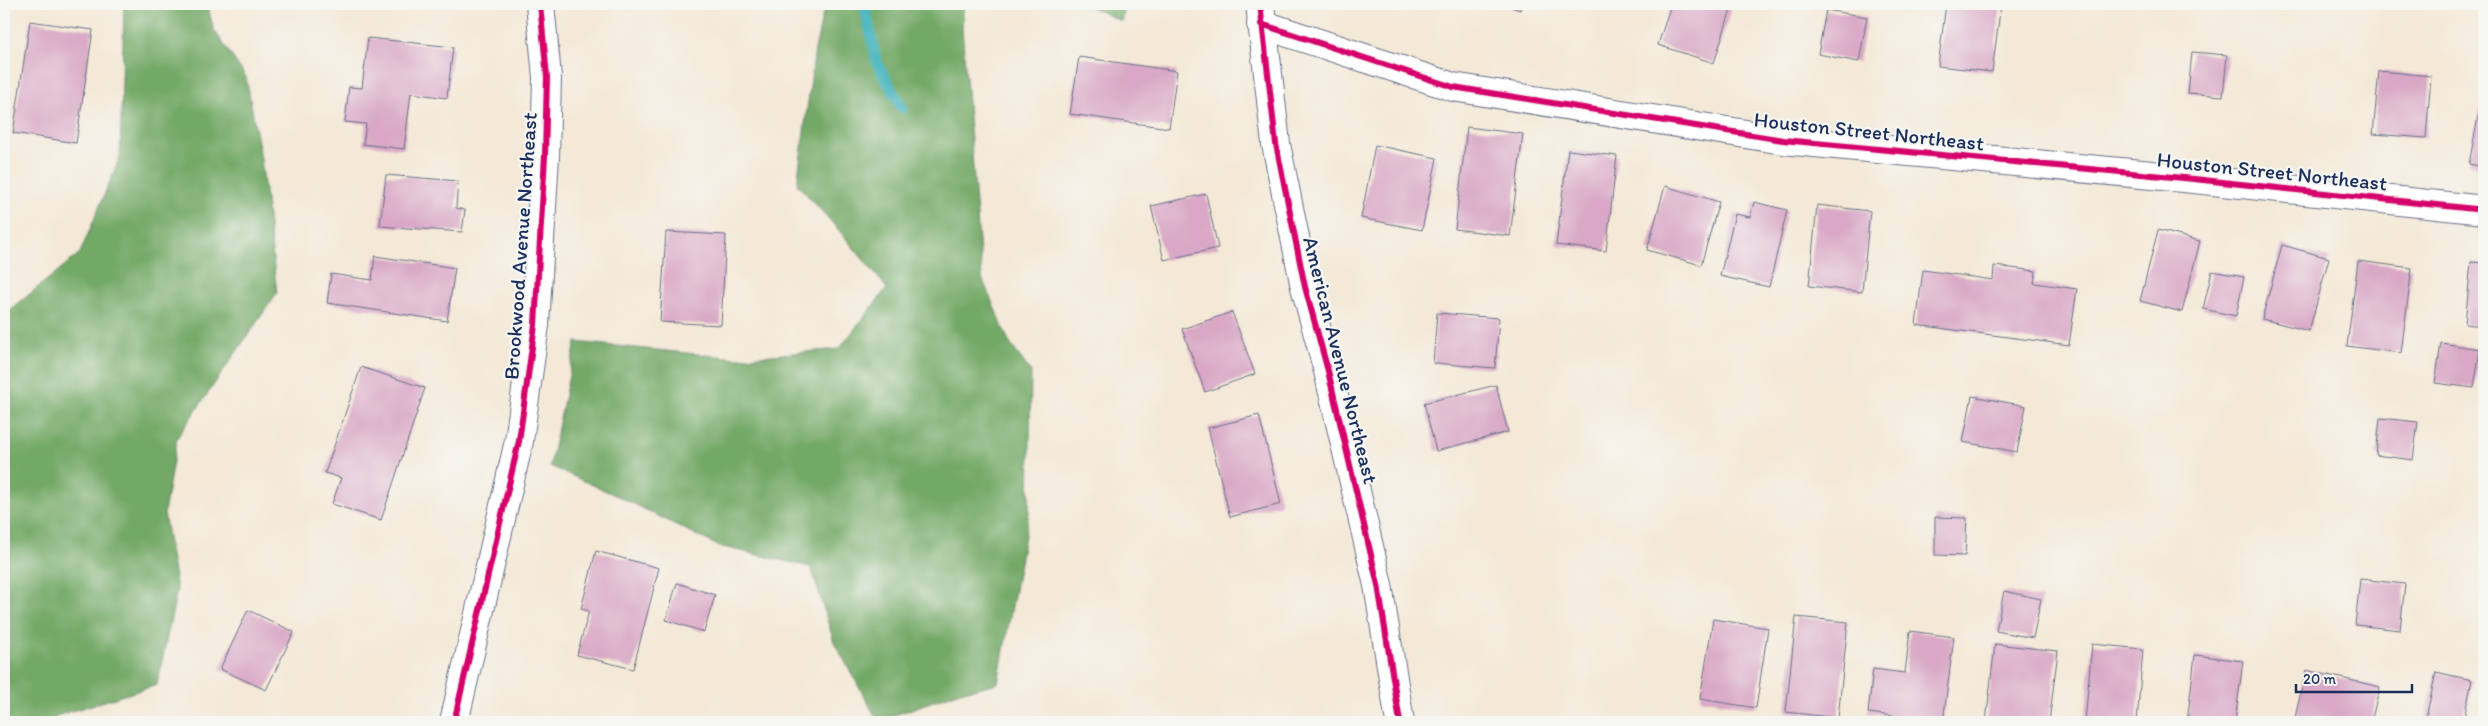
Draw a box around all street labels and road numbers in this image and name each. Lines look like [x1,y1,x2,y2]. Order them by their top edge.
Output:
street label: Houston Street Northeast [1753,106,1985,156]
street label: Brookwood Avenue Northeast [498,111,542,381]
street label: Houston Street Northeast [2156,146,2388,196]
street label: American Avenue Northeast [1298,234,1384,486]

